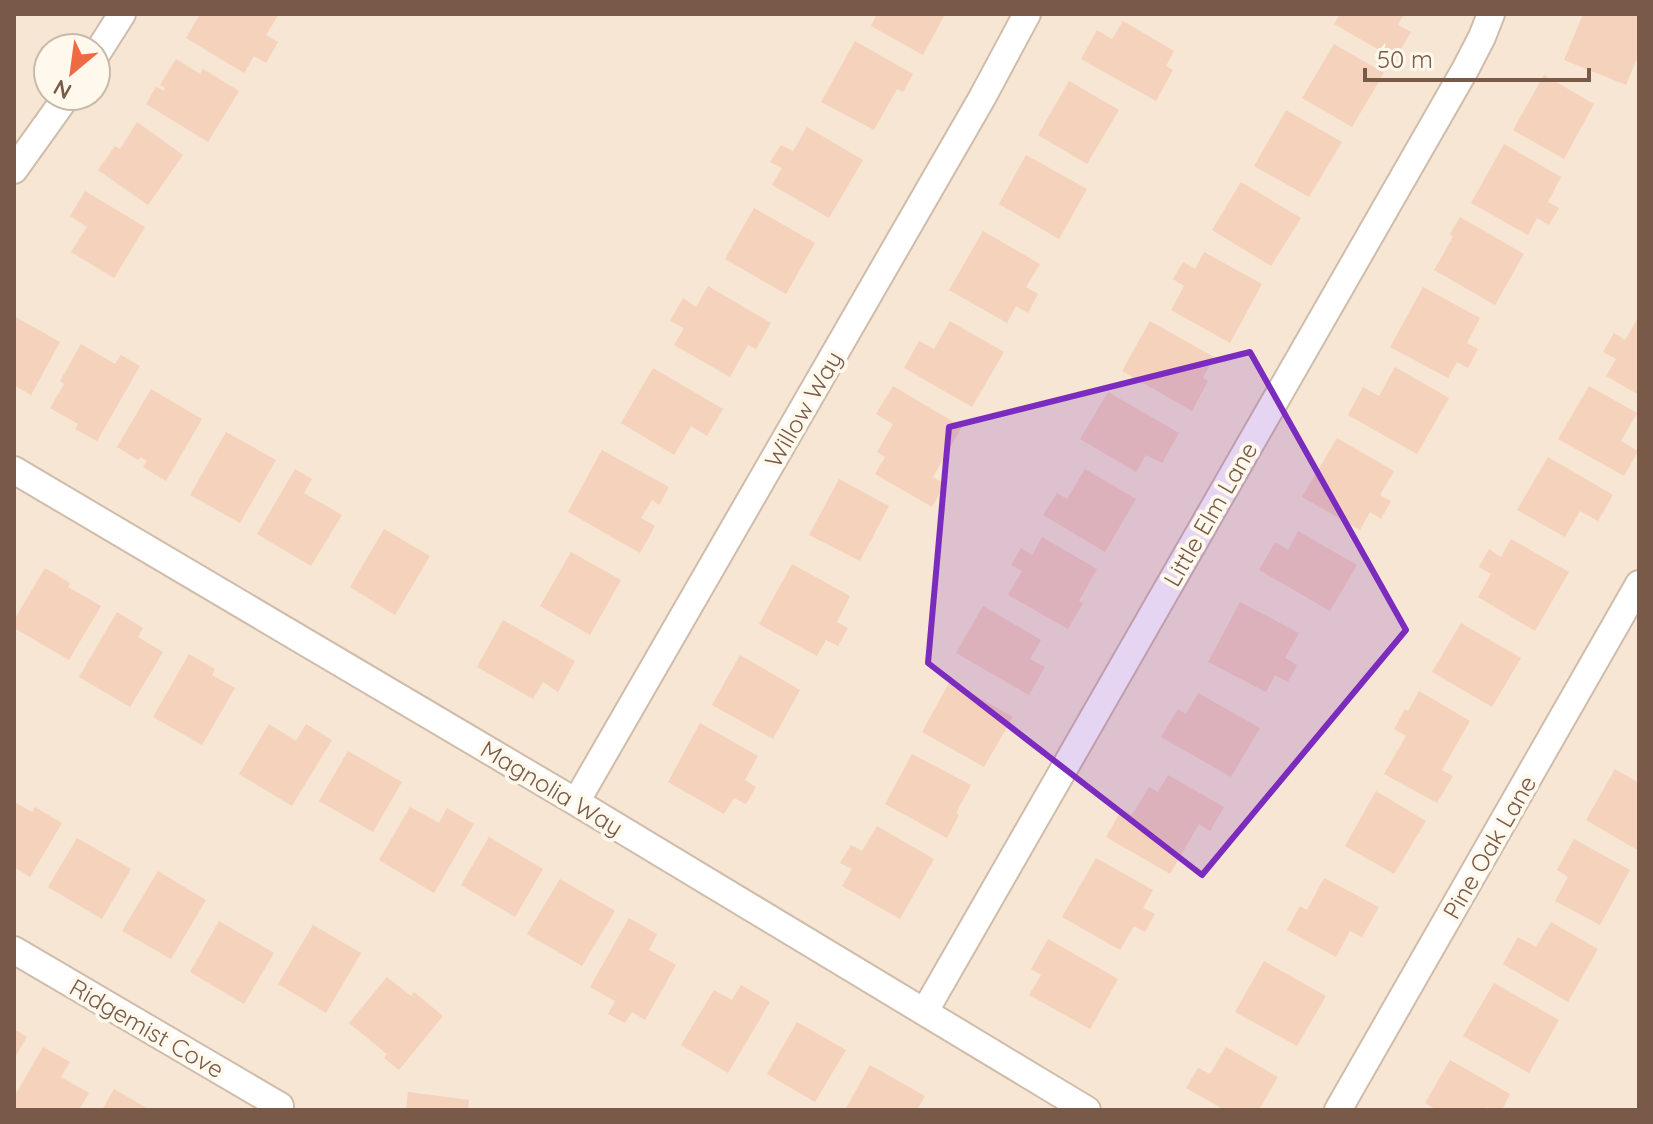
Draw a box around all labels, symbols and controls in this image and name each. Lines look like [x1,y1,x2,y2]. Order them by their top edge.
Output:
north arrow [32,32,112,112]
scale bar [1365,32,1589,82]
text: 50 m [1377,44,1433,74]
text: N [48,73,76,106]
street label: Willow Way [758,345,848,473]
street label: Little Elm Lane [1157,436,1263,592]
street label: Magnolia Way [475,734,629,842]
street label: Pine Oak Lane [1436,770,1542,924]
street label: Ridgemist Cove [65,972,229,1084]

